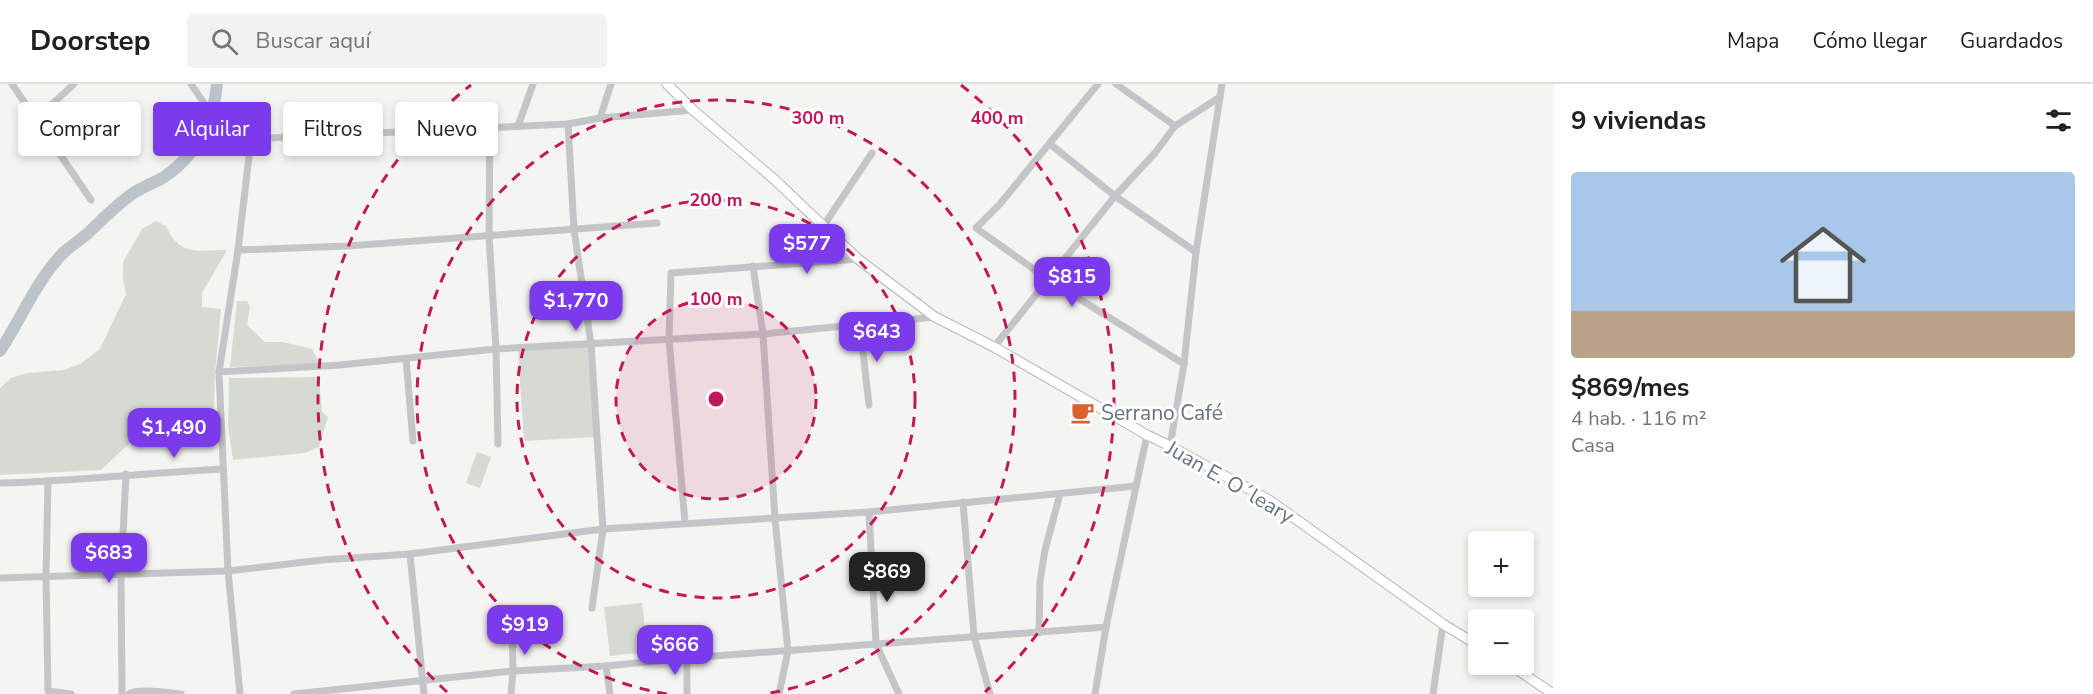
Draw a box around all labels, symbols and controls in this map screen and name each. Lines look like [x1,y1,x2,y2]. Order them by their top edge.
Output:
search box [187,14,607,68]
text: Doorstep [30,22,151,60]
icon: search [208,25,241,58]
text: Buscar aquí [256,26,371,56]
text: Mapa [1727,27,1779,55]
text: Cómo llegar [1812,27,1927,55]
text: Guardados [1960,27,2063,55]
chip: Comprar [18,102,141,156]
chip: Alquilar [153,102,271,156]
chip: Filtros [283,102,383,156]
chip: Nuevo [395,102,498,156]
text: 9 viviendas [1571,103,1706,138]
icon: filters [2042,104,2075,137]
text: 300 m [791,106,845,130]
text: 400 m [970,106,1024,130]
text: 200 m [689,188,743,212]
icon: home [1769,211,1877,319]
pin: $577 [771,224,843,275]
text: $577 [783,230,831,257]
pin: $815 [1036,257,1108,308]
text: $815 [1048,263,1096,290]
pin: $1,770 [527,281,625,332]
text: $1,770 [544,287,608,314]
text: 100 m [689,287,743,311]
pin: $643 [841,312,913,363]
text: $643 [853,318,901,345]
text: $869/mes [1571,370,1690,405]
centre of rings [706,389,726,409]
place label: Serrano Café [1101,399,1223,427]
cafe icon: Serrano Café [1070,400,1096,426]
text: 4 hab. · 116 m² [1571,405,1707,432]
pin: $1,490 [125,408,223,459]
text: $1,490 [142,414,206,441]
text: Casa [1571,432,1615,459]
street label: Juan E. O´leary [1160,433,1299,530]
map controls [1468,531,1534,675]
button: + [1468,531,1534,597]
pin: $683 [73,533,145,584]
text: $683 [85,539,133,566]
pin: $869 [851,552,923,603]
text: $869 [863,558,911,585]
pin: $919 [489,605,561,656]
button: − [1468,609,1534,675]
text: $919 [501,611,549,638]
pin: $666 [639,625,711,676]
text: $666 [651,631,699,658]

